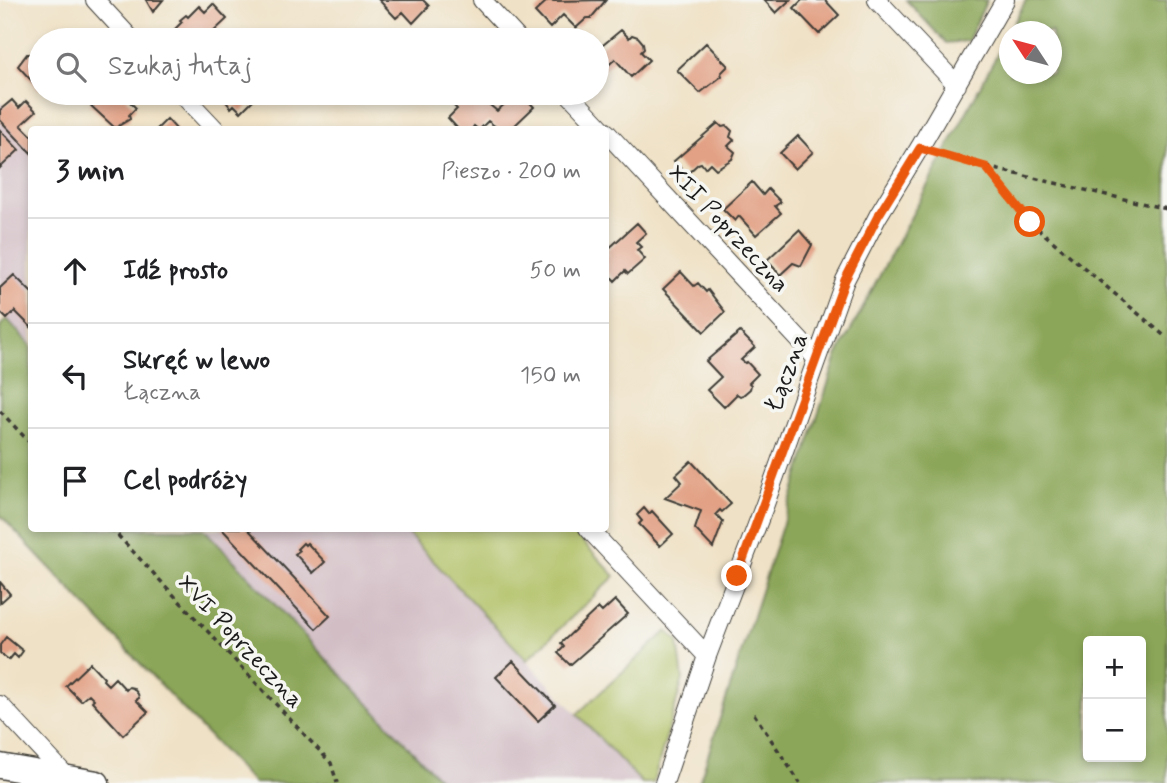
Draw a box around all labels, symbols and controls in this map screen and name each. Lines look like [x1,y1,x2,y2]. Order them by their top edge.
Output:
north arrow [999,21,1062,84]
search box [28,28,609,105]
icon: search [52,48,90,86]
text: Szukaj tutaj [108,50,252,84]
text: 3 min [56,152,125,191]
text: Pieszo · 200 m [441,157,581,187]
street label: XII Poprzeczna [661,158,795,300]
route start [1014,206,1045,237]
icon: ahead [56,252,94,290]
text: Idź prosto [123,254,228,288]
text: 50 m [530,256,581,286]
street label: Łączna [759,329,816,416]
text: Skręć w lewo [123,344,270,378]
icon: left [56,357,94,395]
text: 150 m [520,361,581,391]
text: Łączna [123,378,201,408]
icon: arrive [56,462,94,500]
text: Cel podróży [123,464,247,498]
route end [721,560,752,591]
street label: XVI Poprzeczna [170,569,310,715]
map controls [1083,636,1146,762]
button: + [1083,636,1146,699]
button: − [1083,699,1146,762]

